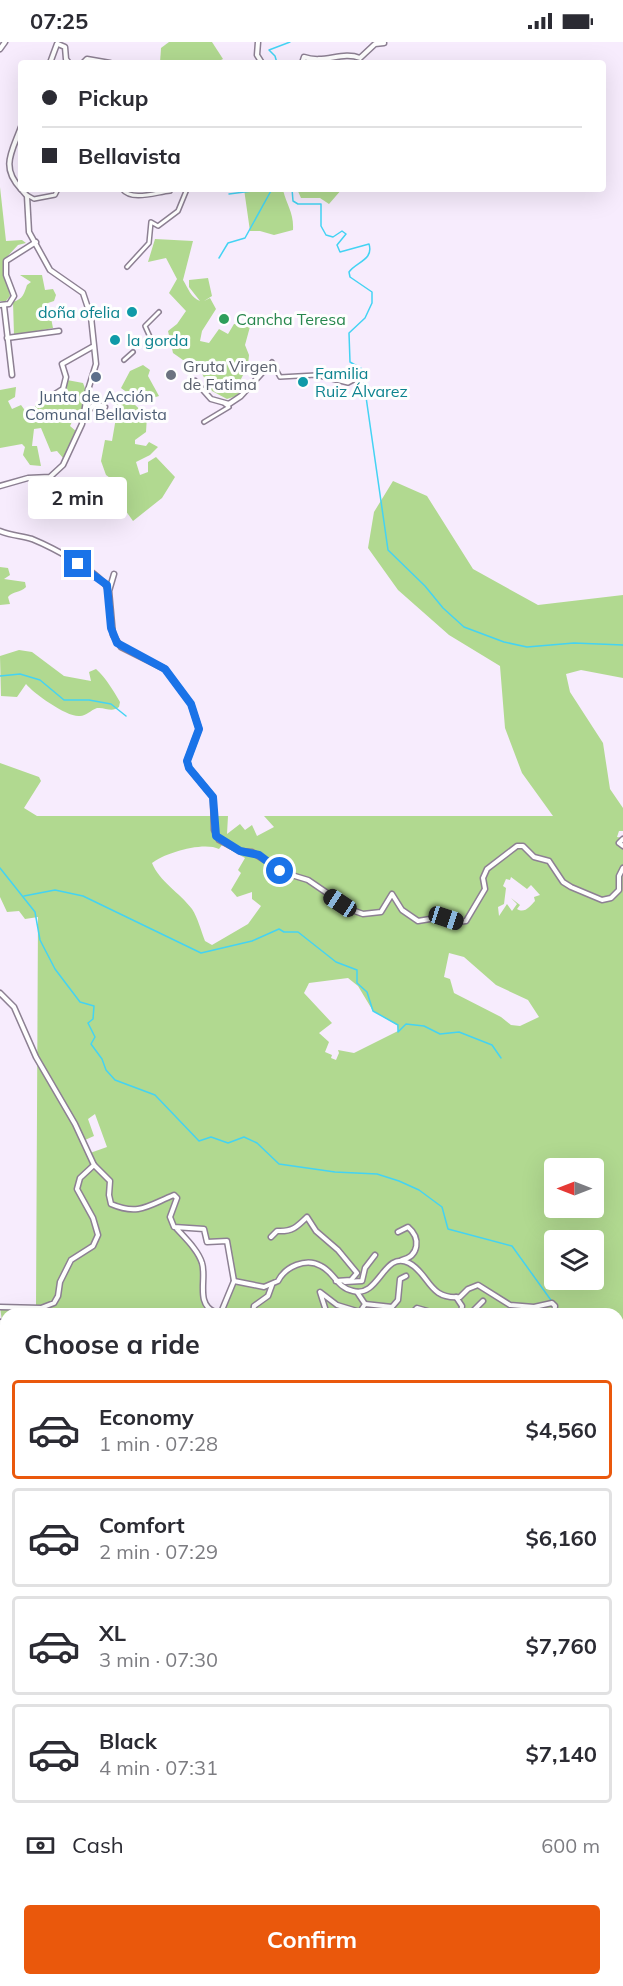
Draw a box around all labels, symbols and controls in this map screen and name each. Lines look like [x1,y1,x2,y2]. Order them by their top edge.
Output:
text: 07:25 [30,7,88,35]
text: Pickup [78,84,148,112]
text: Bellavista [78,142,181,170]
place label: doña ofelia [38,302,120,322]
marker: doña ofelia [125,305,139,319]
place label: Cancha Teresa [236,309,346,329]
marker: Cancha Teresa [217,312,231,326]
place label: la gorda [127,330,188,350]
marker: la gorda [108,333,122,347]
place label: Gruta Virgen de Fatima [183,356,278,394]
place label: Familia Ruiz Álvarez [315,363,408,401]
marker: Gruta Virgen de Fatima [164,368,178,382]
marker: Junta de Acción Comunal Bellavista [89,370,103,384]
marker: Familia Ruiz Álvarez [296,375,310,389]
place label: Junta de Acción Comunal Bellavista [25,386,167,424]
callout: 2 min [28,477,128,519]
text: 2 min [51,485,104,510]
route end [64,550,91,577]
route start [266,857,293,884]
car [320,886,360,920]
car [426,904,466,932]
north arrow [544,1158,604,1218]
map controls [544,1158,604,1290]
button: layers [544,1230,604,1290]
text: Choose a ride [24,1327,200,1361]
icon: car [27,1403,81,1457]
text: Economy [99,1403,194,1431]
text: $4,560 [526,1416,597,1444]
text: 1 min · 07:28 [99,1431,218,1456]
icon: car [27,1511,81,1565]
text: Comfort [99,1511,185,1539]
text: $6,160 [526,1524,597,1552]
text: 2 min · 07:29 [99,1539,218,1564]
icon: car [27,1619,81,1673]
text: XL [99,1619,126,1647]
text: $7,760 [526,1632,597,1660]
text: 3 min · 07:30 [99,1647,218,1672]
icon: car [27,1727,81,1781]
text: Black [99,1727,157,1755]
text: $7,140 [526,1740,597,1768]
text: 4 min · 07:31 [99,1755,218,1780]
icon: cash [24,1829,57,1862]
text: Cash [72,1831,124,1859]
text: 600 m [541,1833,600,1858]
button: Confirm [24,1905,600,1974]

